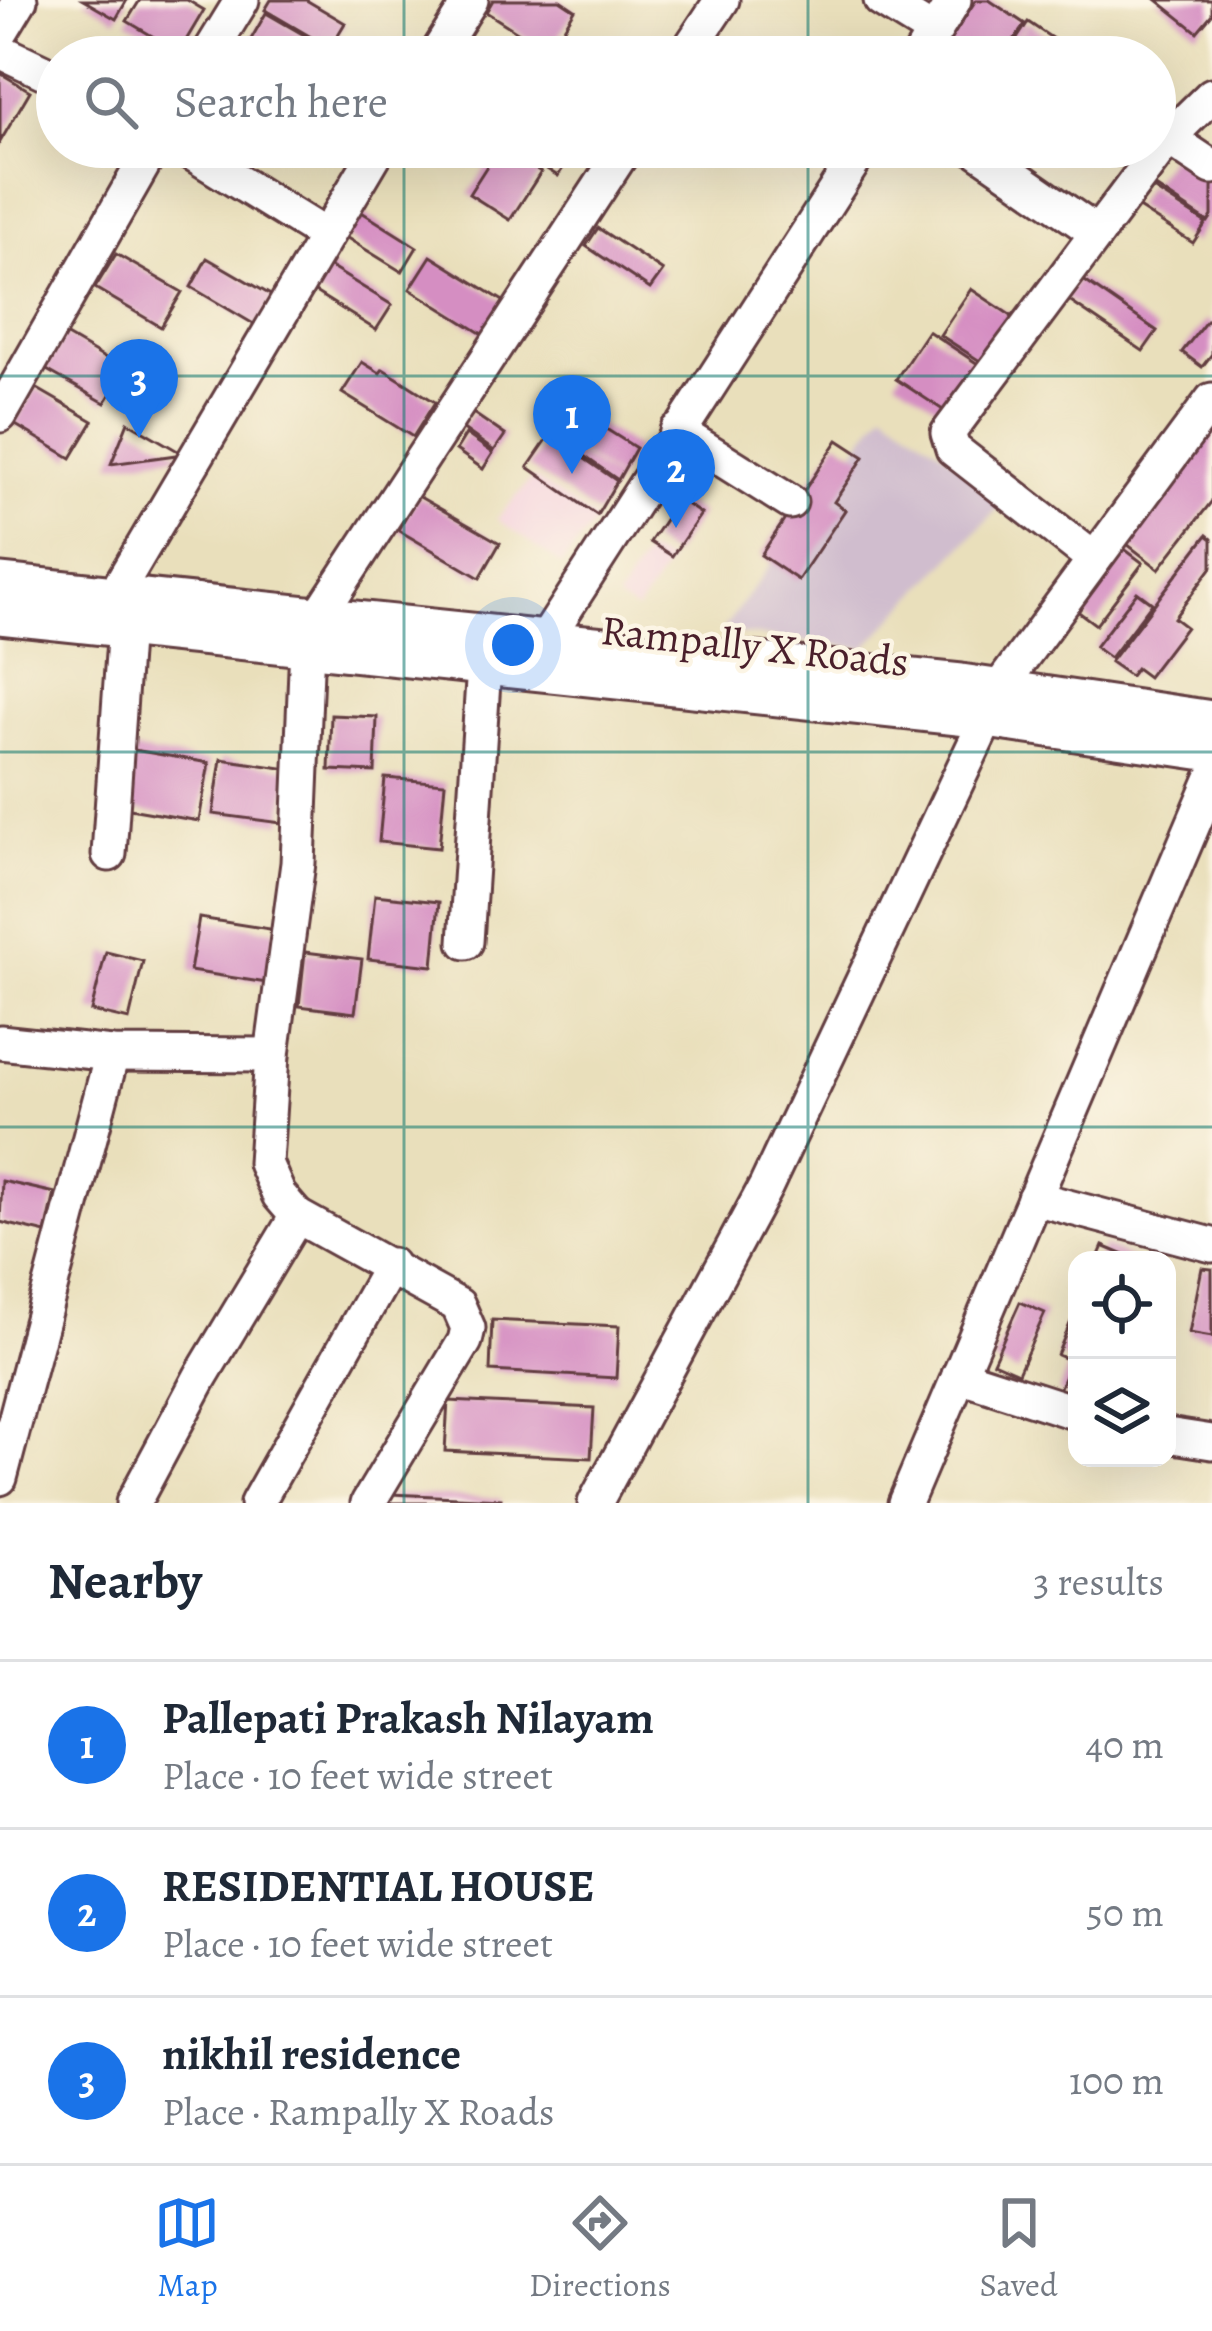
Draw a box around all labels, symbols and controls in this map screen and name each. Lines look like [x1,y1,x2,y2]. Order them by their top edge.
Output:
search box [36,36,1176,168]
icon: search [78,69,144,135]
text: Search here [174,71,388,133]
pin: 3 [100,339,178,438]
pin: 1 [533,375,611,474]
pin: 2 [637,429,715,528]
street label: Rampally X Roads [598,601,911,690]
your location [483,615,543,675]
map controls [1068,1251,1176,1467]
button: locate [1068,1251,1176,1359]
button: layers [1068,1359,1176,1467]
text: Nearby [48,1546,202,1616]
text: 3 results [1033,1555,1164,1608]
text: Pallepati Prakash Nilayam [162,1687,654,1749]
text: 1 [80,1718,94,1771]
text: 40 m [1085,1718,1164,1771]
text: Place · 10 feet wide street [162,1749,553,1802]
text: RESIDENTIAL HOUSE [162,1855,594,1917]
text: 2 [78,1886,96,1939]
text: 50 m [1086,1886,1164,1939]
text: Place · 10 feet wide street [162,1917,553,1970]
text: nikhil residence [162,2023,461,2085]
text: 3 [79,2054,95,2107]
text: 100 m [1069,2054,1164,2107]
text: Place · Rampally X Roads [162,2085,555,2138]
tab: Map [154,2190,220,2307]
tab: Directions [529,2190,671,2307]
tab: Saved [979,2190,1058,2307]

